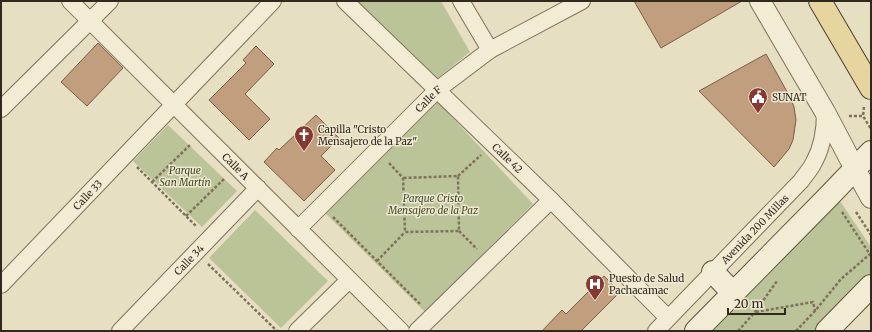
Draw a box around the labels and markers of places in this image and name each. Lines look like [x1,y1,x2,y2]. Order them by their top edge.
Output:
public building icon: SUNAT [747,86,769,114]
place label: SUNAT [772,91,806,104]
place label: Capilla "Cristo Mensajero de la Paz" [318,123,417,148]
church icon: Capilla "Cristo Mensajero de la Paz" [293,124,315,152]
place label: Puesto de Salud Pachacamac [609,272,684,297]
hospital icon: Puesto de Salud Pachacamac [584,273,606,301]

